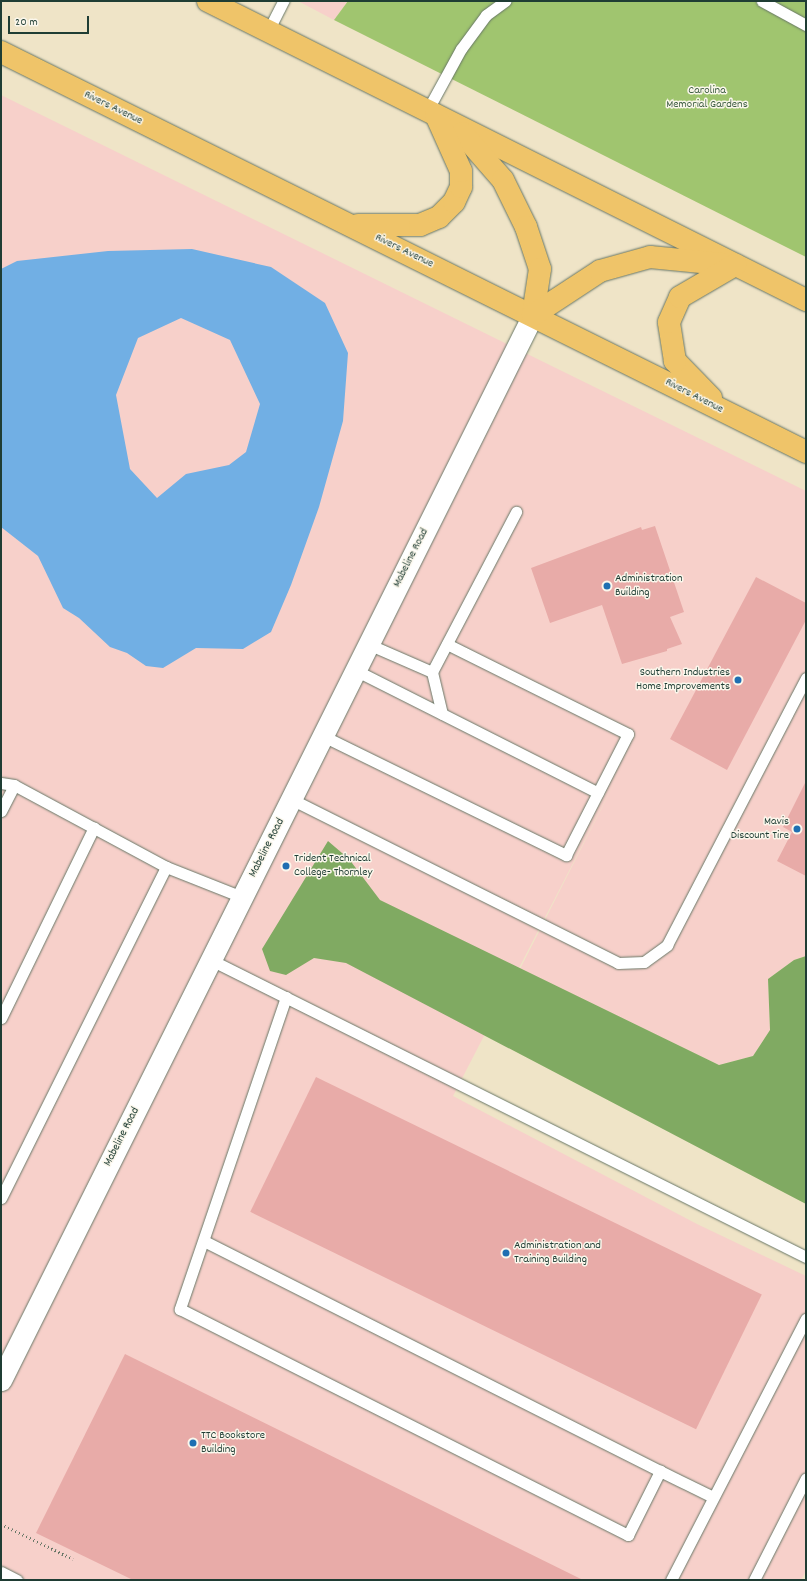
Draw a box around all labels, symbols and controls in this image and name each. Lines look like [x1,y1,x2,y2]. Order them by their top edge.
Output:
scale bar [10,8,91,34]
text: 20 m [15,14,38,31]
park label: Carolina Memorial Gardens [666,84,748,112]
street label: Rivers Avenue [81,88,145,128]
street label: Rivers Avenue [372,231,436,271]
street label: Rivers Avenue [662,375,726,417]
street label: Mabeline Road [390,526,432,590]
place label: Administration Building [615,572,682,600]
marker: Administration Building [602,581,612,591]
place label: Southern Industries Home Improvements [636,666,730,694]
marker: Southern Industries Home Improvements [733,675,743,685]
place label: Mavis Discount Tire [731,815,789,843]
street label: Mabeline Road [246,816,288,880]
marker: Mavis Discount Tire [792,824,802,834]
place label: Trident Technical College- Thornley [294,852,372,880]
marker: Trident Technical College- Thornley [281,861,291,871]
street label: Mabeline Road [101,1105,143,1169]
place label: Administration and Training Building [514,1239,601,1267]
marker: Administration and Training Building [501,1248,511,1258]
place label: TTC Bookstore Building [201,1429,265,1457]
marker: TTC Bookstore Building [188,1438,198,1448]

